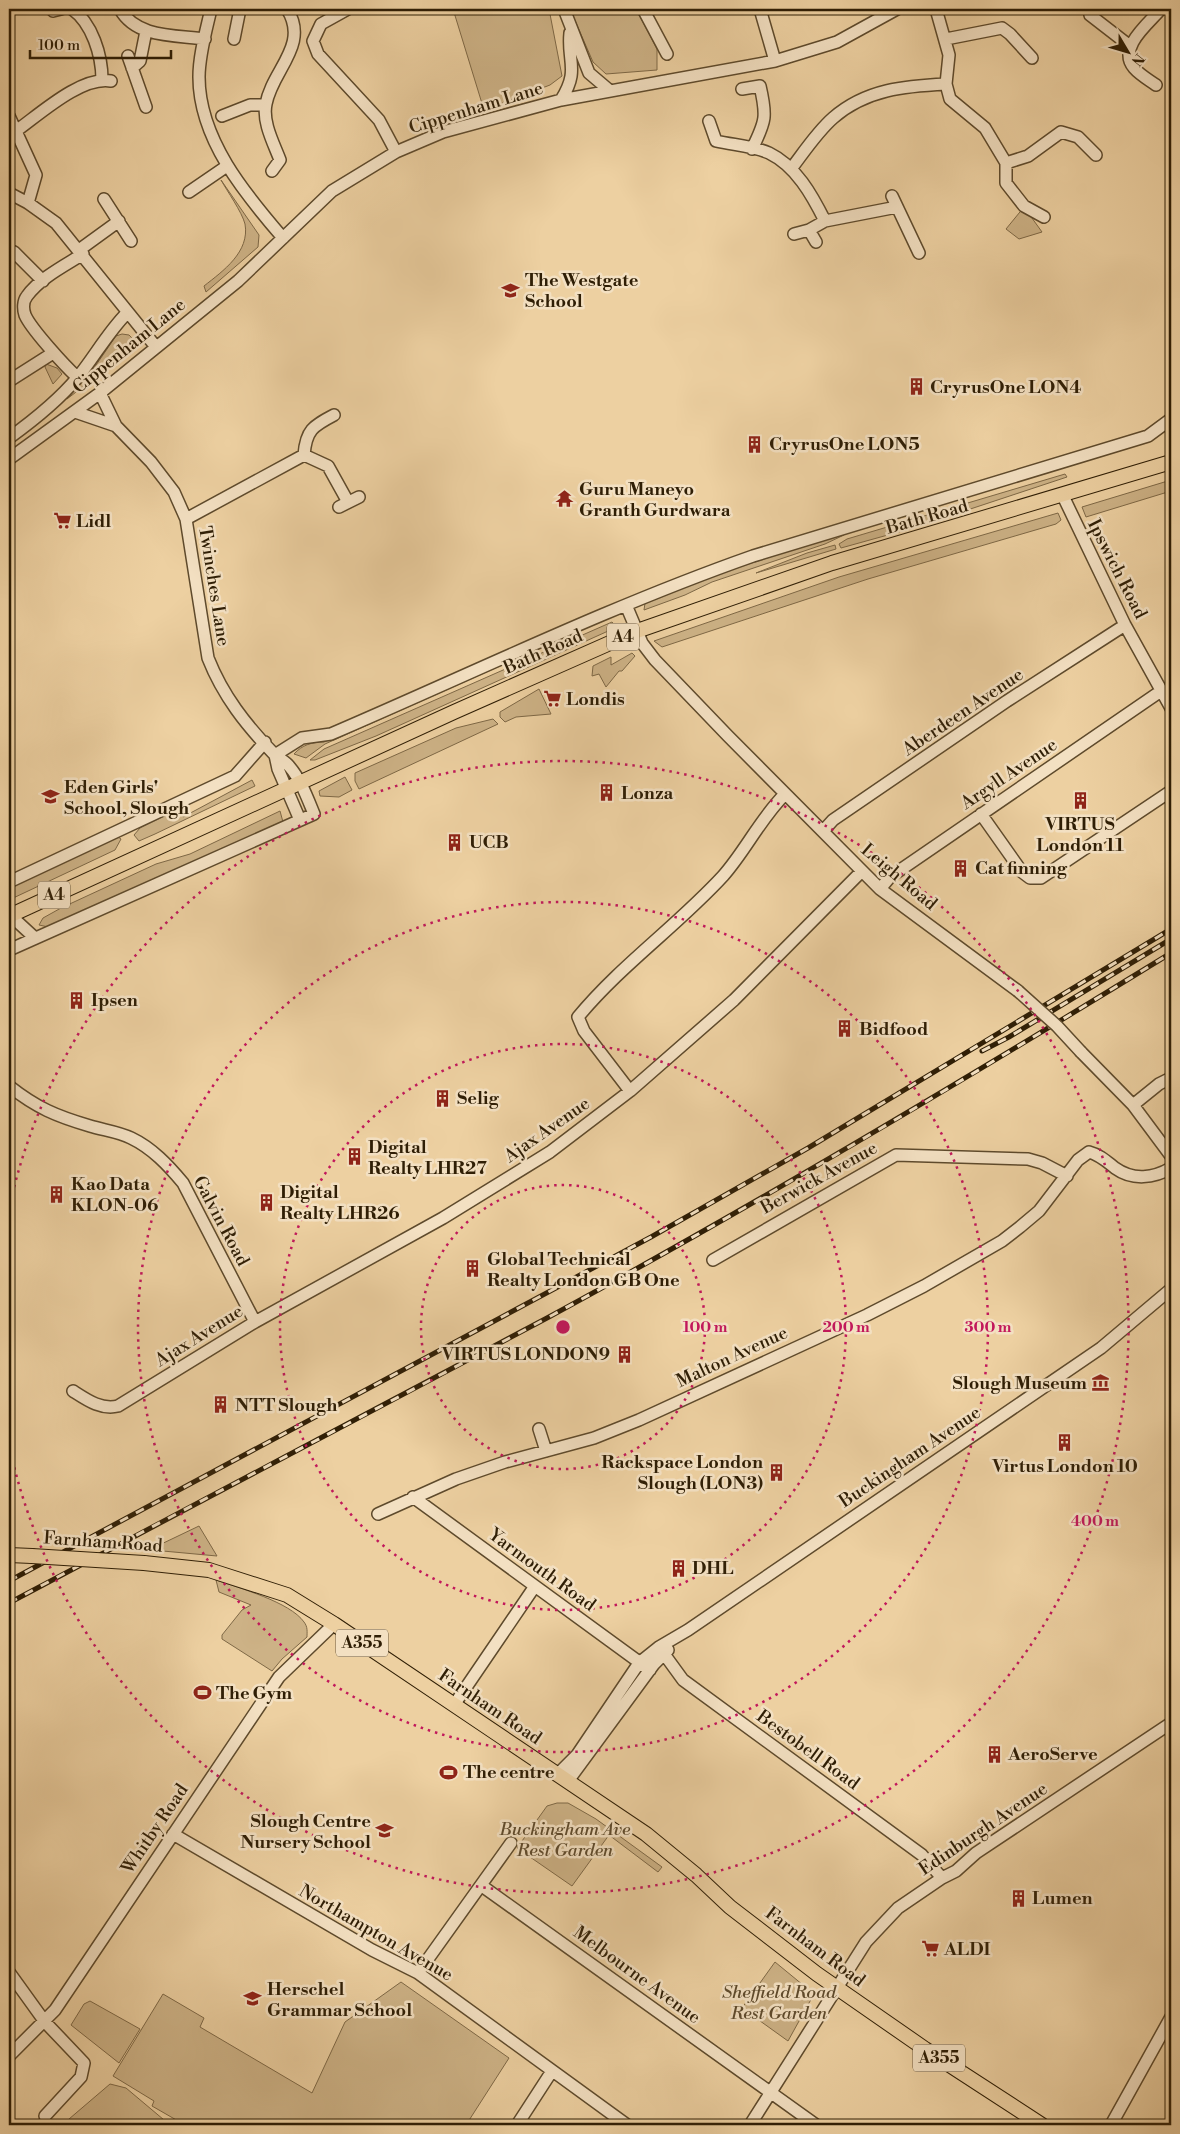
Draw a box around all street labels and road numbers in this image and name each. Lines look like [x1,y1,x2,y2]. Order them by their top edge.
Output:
street label: Cippenham Lane [406,77,546,139]
street label: Cippenham Lane [68,293,190,399]
street label: Bath Road [882,494,972,540]
street label: Ipswich Road [1082,515,1152,623]
street label: Twinches Lane [193,524,235,648]
street label: Bath Road [499,624,587,680]
road number: A4 [607,624,639,650]
street label: Aberdeen Avenue [897,663,1028,762]
street label: Argyll Avenue [955,733,1062,815]
street label: Leigh Road [856,838,942,916]
road number: A4 [38,882,70,908]
street label: Ajax Avenue [499,1092,594,1169]
street label: Berwick Avenue [756,1136,881,1220]
street label: Galvin Road [188,1172,255,1271]
street label: Ajax Avenue [150,1300,247,1373]
street label: Malton Avenue [673,1321,791,1393]
street label: Buckingham Avenue [834,1401,985,1514]
street label: Yarmouth Road [483,1523,601,1617]
street label: Farnham Road [43,1526,164,1558]
road number: A355 [336,1630,388,1656]
street label: Farnham Road [434,1664,547,1750]
street label: Bestobell Road [751,1704,865,1795]
street label: Edinburgh Avenue [914,1777,1052,1881]
street label: Whitby Road [116,1779,194,1879]
street label: Northampton Avenue [295,1880,457,1986]
street label: Farnham Road [760,1902,870,1993]
street label: Melbourne Avenue [569,1921,705,2029]
road number: A355 [913,2045,965,2072]

